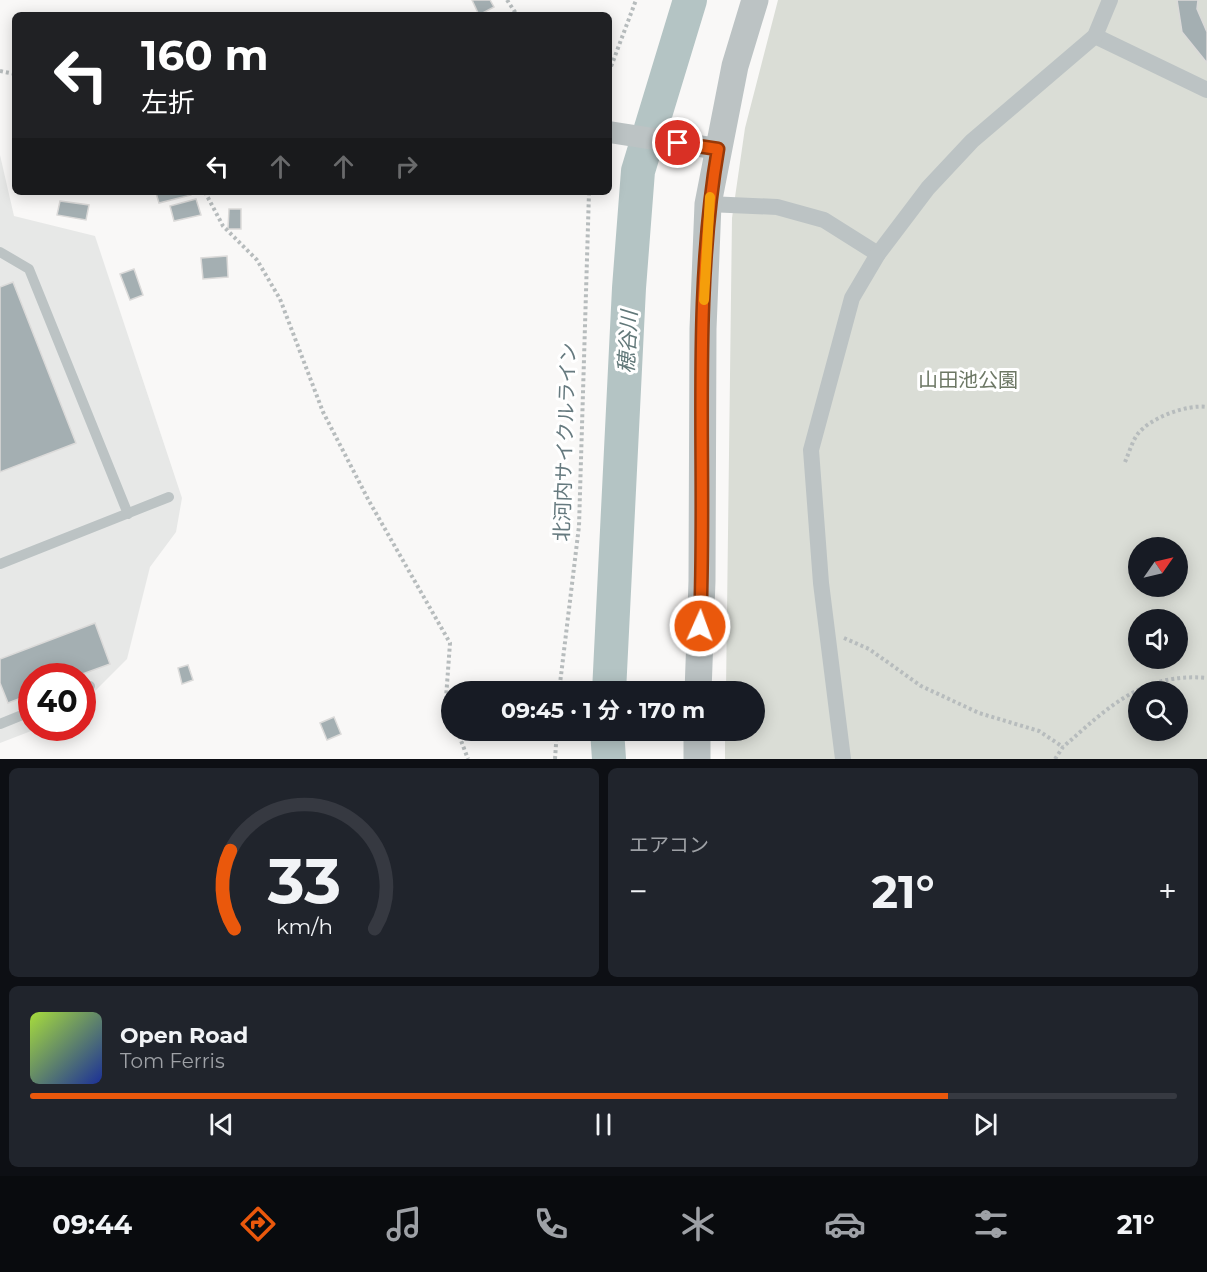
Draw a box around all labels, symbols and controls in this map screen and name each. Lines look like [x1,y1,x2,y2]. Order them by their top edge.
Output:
text: 160 m [141,29,269,81]
icon: left [42,36,120,114]
text: 左折 [141,86,195,119]
pin [652,117,703,168]
icon: arrive [661,126,694,159]
icon: left [201,150,234,183]
icon: ahead [264,150,297,183]
icon: ahead [327,150,360,183]
icon: right [390,150,423,183]
water label: 穂谷川 [613,308,642,374]
street label: 北河内サイクルライン [550,342,580,542]
park label: 山田池公園 [918,368,1018,392]
north arrow [1128,537,1188,597]
map controls [1128,537,1188,741]
position arrow [668,594,732,658]
button: sound [1128,609,1188,669]
speed limit sign: 40 [18,663,96,741]
button: search [1128,681,1188,741]
text: 09:45 · 1 分 · 170 m [501,697,705,724]
text: エアコン [629,833,709,857]
text: 33 [266,843,341,919]
text: 21° [871,864,935,919]
text: − [629,871,648,911]
text: + [1158,871,1177,911]
text: km/h [275,914,333,940]
text: Open Road [120,1022,248,1049]
text: Tom Ferris [120,1049,225,1073]
icon: previous [205,1108,238,1141]
icon: pause [587,1108,620,1141]
icon: next [969,1108,1002,1141]
icon: directions [237,1203,279,1245]
icon: music [383,1203,425,1245]
icon: phone [530,1203,572,1245]
icon: climate [677,1203,719,1245]
icon: car [824,1203,866,1245]
icon: filters [970,1203,1012,1245]
text: 09:44 [52,1208,132,1241]
text: 21° [1117,1208,1155,1241]

